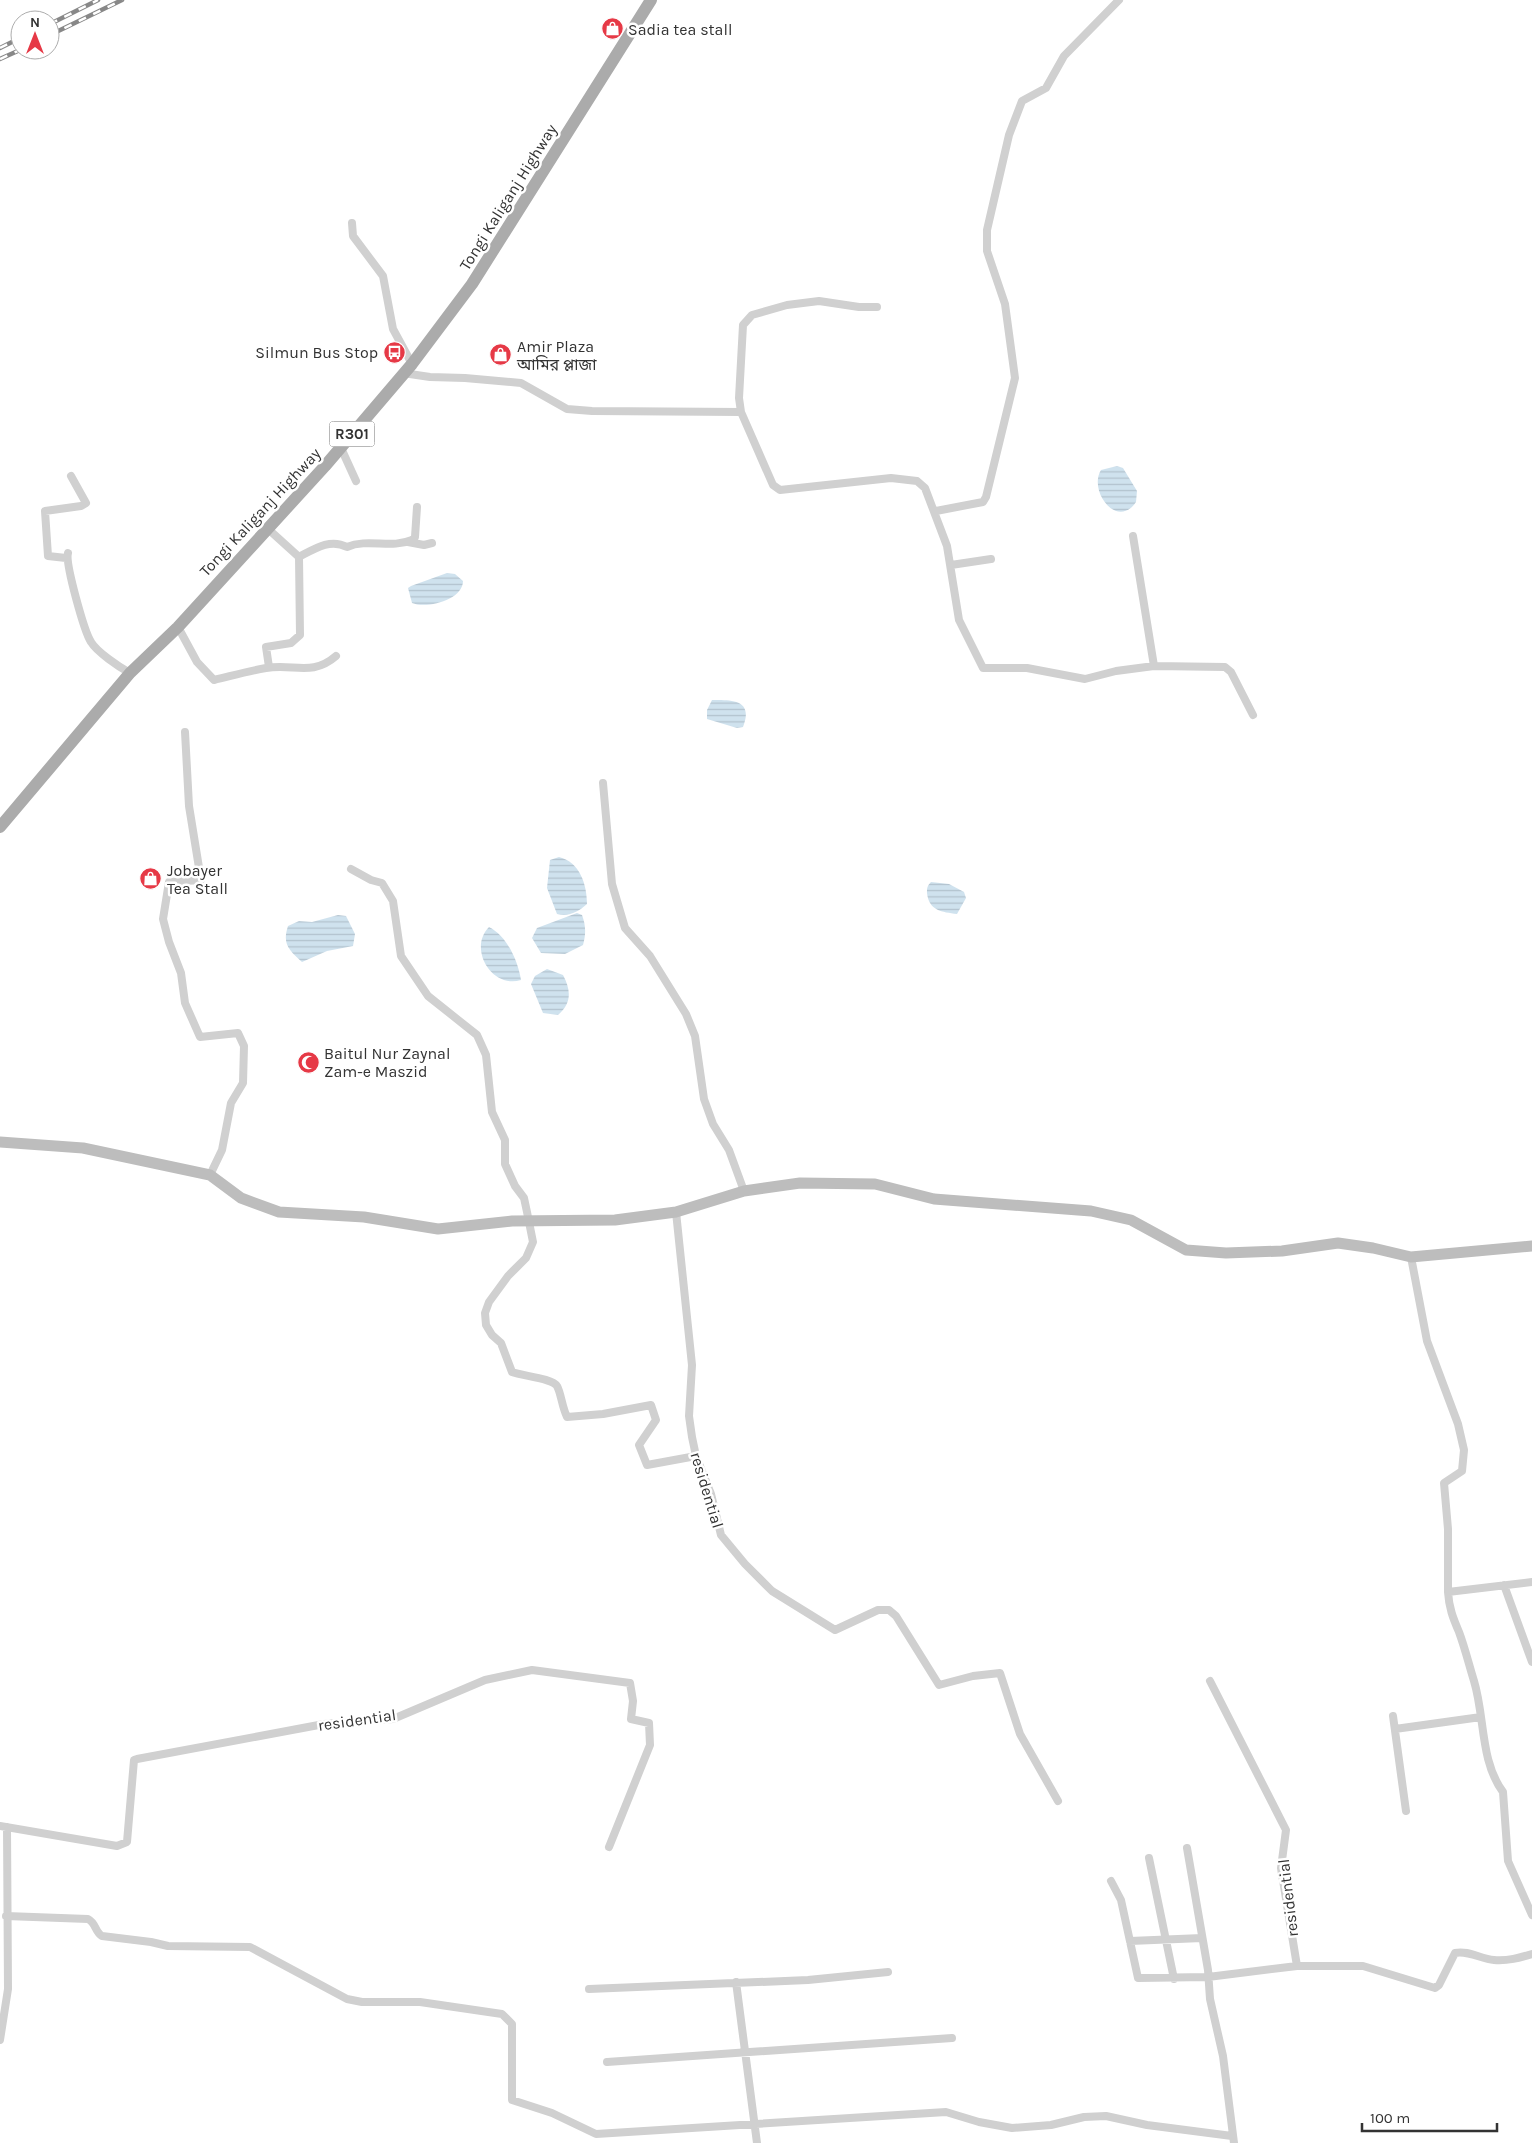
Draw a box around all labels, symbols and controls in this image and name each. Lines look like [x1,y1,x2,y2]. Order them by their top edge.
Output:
north arrow [10,10,60,60]
text: N [30,14,40,31]
shop icon: Sadia tea stall [600,17,624,41]
place label: Sadia tea stall [628,20,732,39]
street label: Tongi Kaliganj Highway [455,120,561,274]
place label: Amir Plaza আমির প্লাজা [516,337,597,374]
bus stop icon: Silmun Bus Stop [382,340,406,364]
place label: Silmun Bus Stop [255,343,378,362]
shop icon: Amir Plaza আমির প্লাজা [489,343,513,367]
road number: R301 [330,422,374,446]
street label: Tongi Kaliganj Highway [195,443,325,580]
place label: Jobayer Tea Stall [167,861,228,898]
shop icon: Jobayer Tea Stall [139,867,163,891]
place label: Baitul Nur Zaynal Zam-e Maszid [324,1044,450,1081]
mosque icon: Baitul Nur Zaynal Zam-e Maszid [296,1050,320,1074]
street label: residential [686,1450,728,1530]
street label: residential [317,1705,397,1735]
street label: residential [1274,1858,1302,1938]
scale bar [1362,2100,1497,2132]
text: 100 m [1370,2109,1410,2127]

